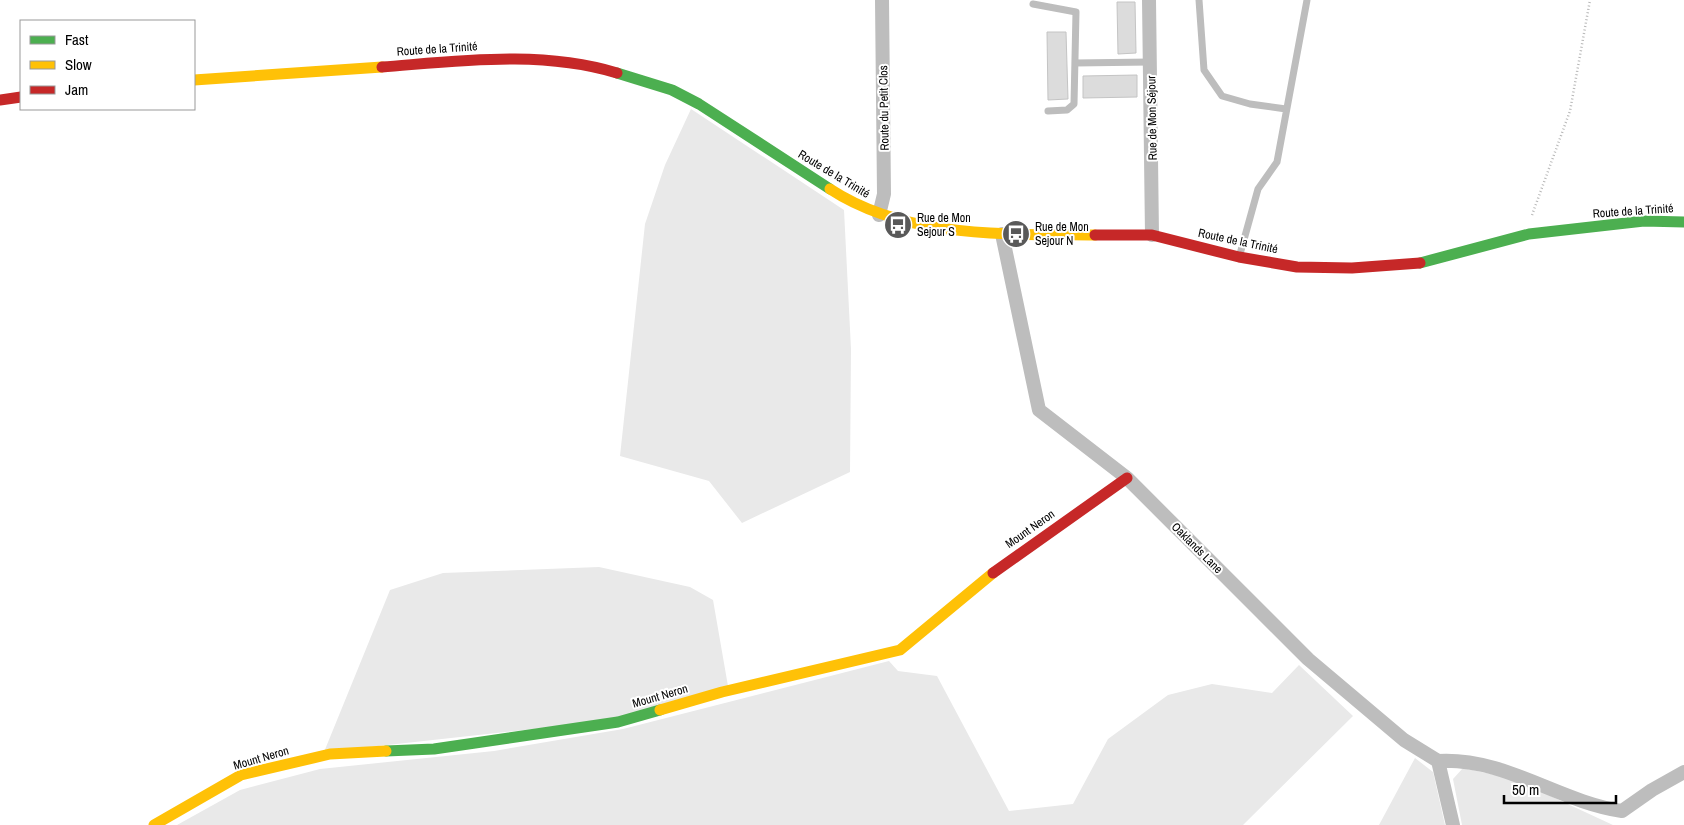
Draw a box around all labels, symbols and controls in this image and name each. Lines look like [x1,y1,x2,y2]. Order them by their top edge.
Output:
legend [20,20,195,110]
text: Fast [65,29,89,50]
street label: Route de la Trinité [396,38,478,60]
text: Slow [65,54,92,75]
street label: Route du Petit Clos [875,65,893,151]
street label: Rue de Mon Séjour [1143,75,1161,161]
text: Jam [65,79,88,100]
street label: Route de la Trinité [795,146,873,202]
street label: Route de la Trinité [1592,200,1674,222]
bus stop icon: Rue de Mon Sejour S [883,210,913,240]
place label: Rue de Mon Sejour S [917,210,971,240]
bus stop icon: Rue de Mon Sejour N [1001,219,1031,249]
place label: Rue de Mon Sejour N [1035,219,1089,249]
street label: Route de la Trinité [1197,225,1279,257]
street label: Mount Neron [1002,506,1058,552]
street label: Oaklands Lane [1168,519,1226,577]
street label: Mount Neron [630,680,690,712]
street label: Mount Neron [231,742,291,774]
scale bar [1504,772,1616,804]
text: 50 m [1512,779,1539,800]

